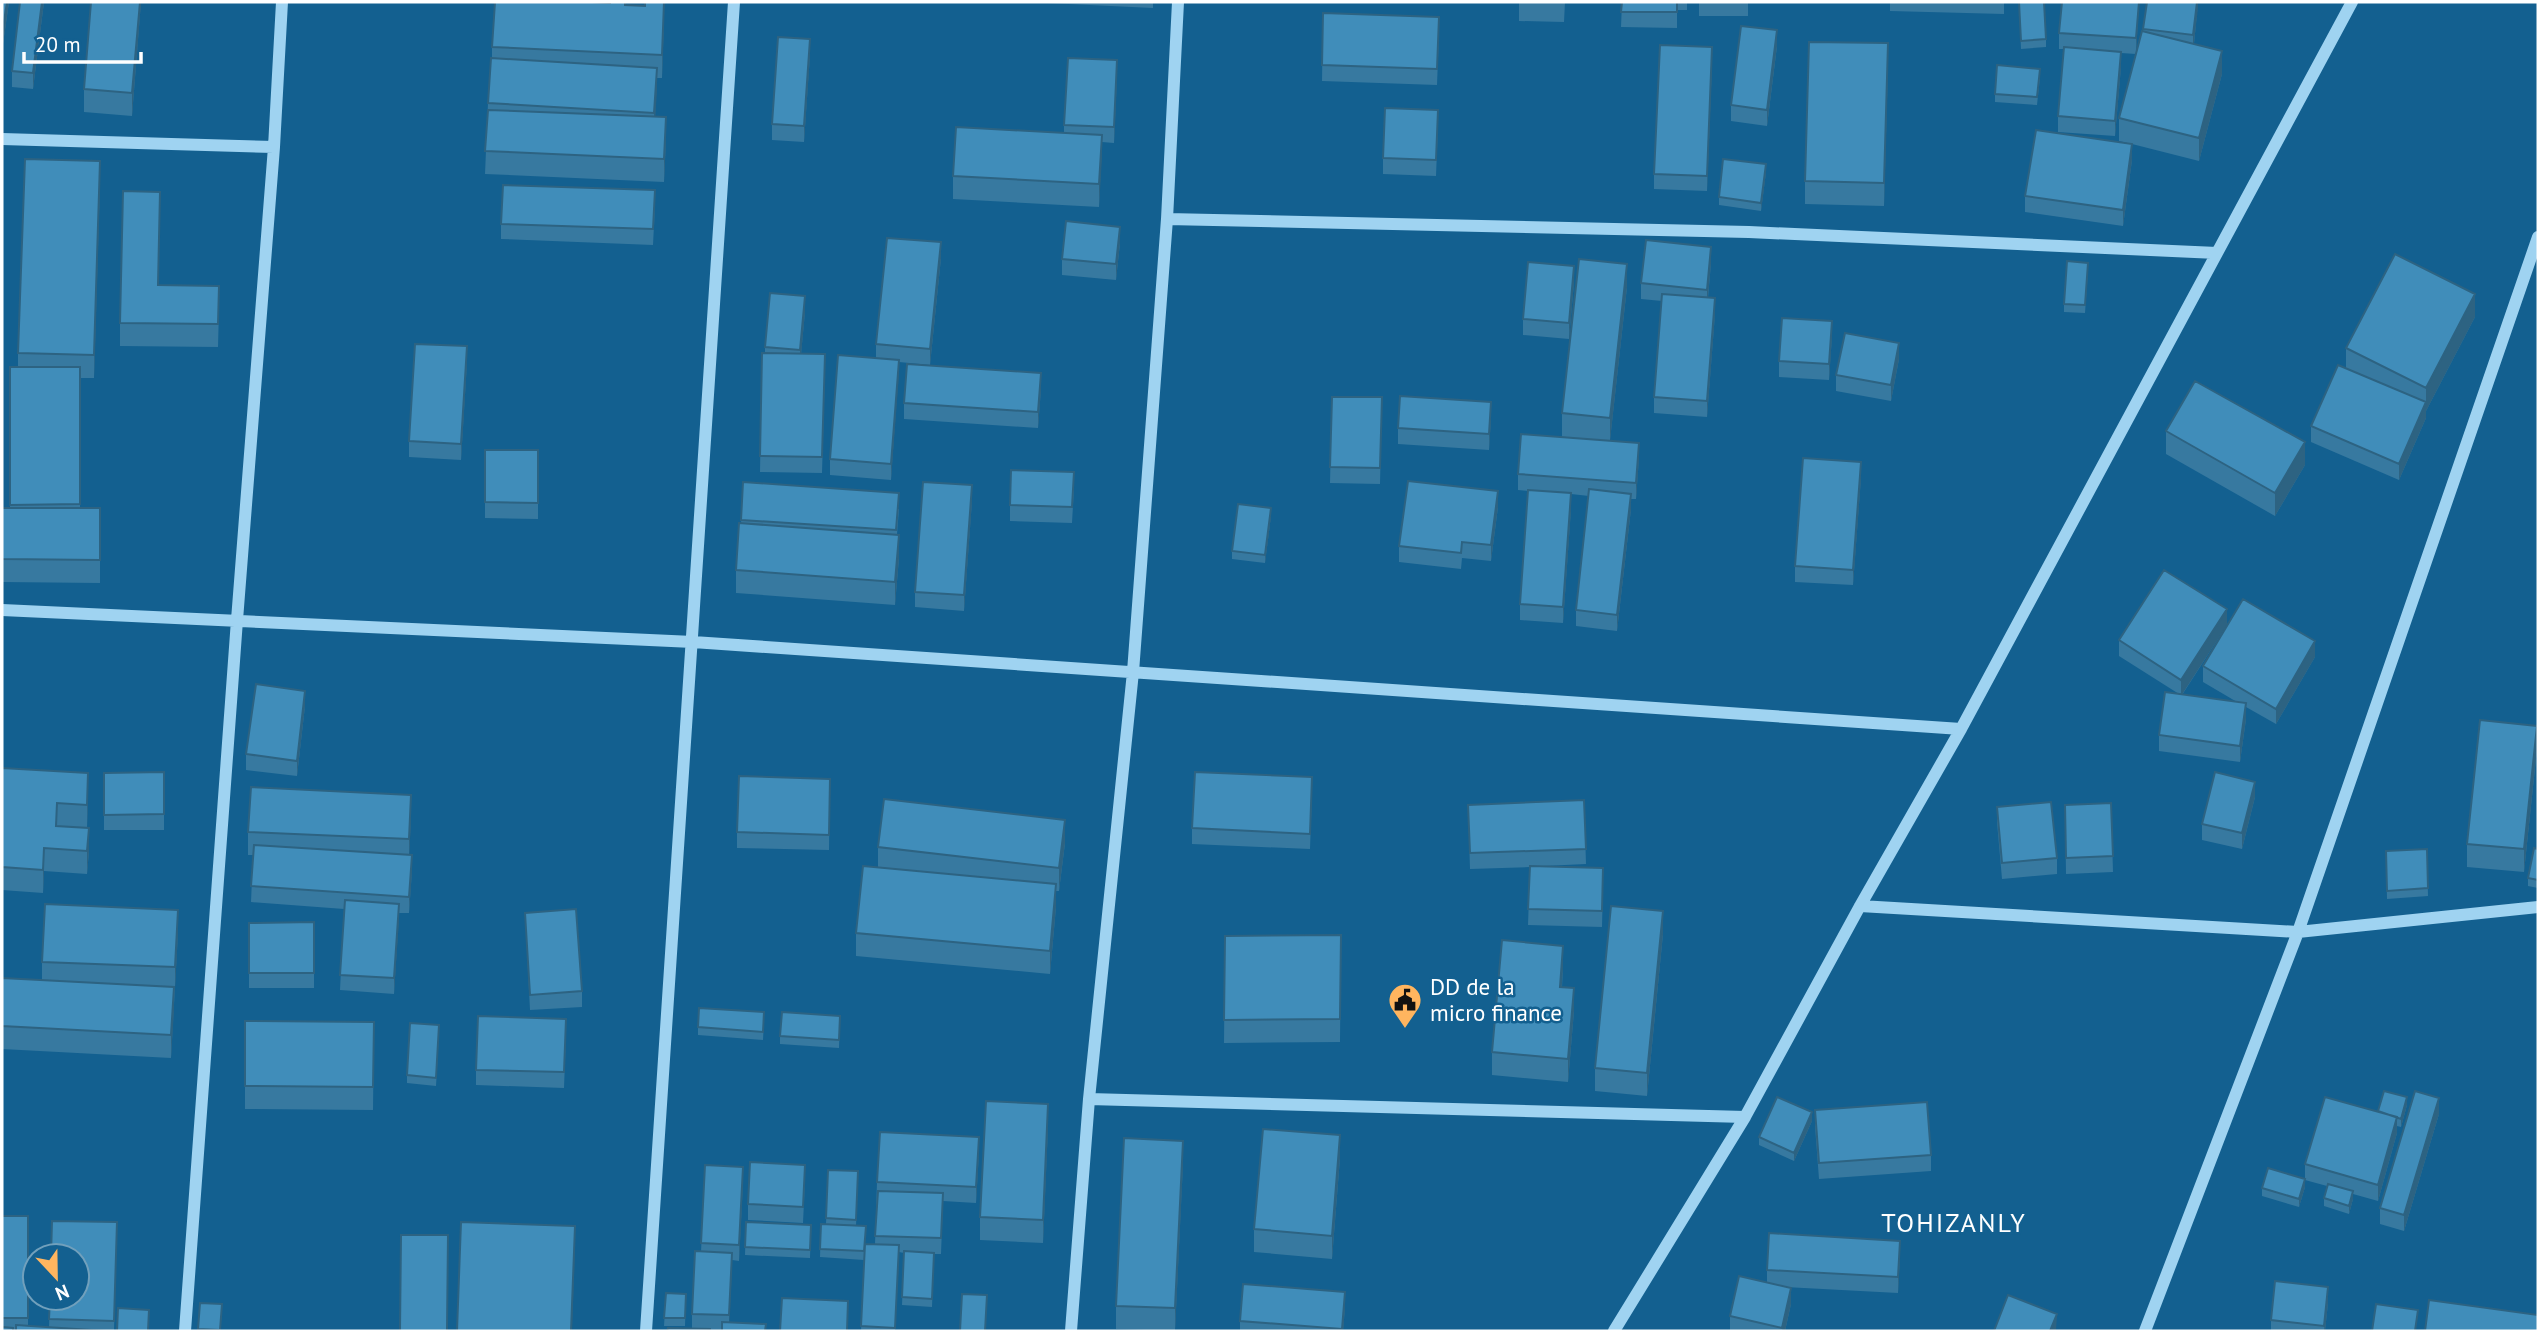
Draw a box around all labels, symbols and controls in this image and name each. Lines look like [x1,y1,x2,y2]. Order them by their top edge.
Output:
scale bar [24,21,142,65]
text: 20 m [35,31,81,58]
place label: DD de la micro finance [1430,972,1562,1027]
public building icon: DD de la micro finance [1386,981,1424,1030]
district label: TOHIZANLY [1881,1206,2027,1239]
north arrow [21,1242,91,1312]
text: N [52,1279,73,1306]

